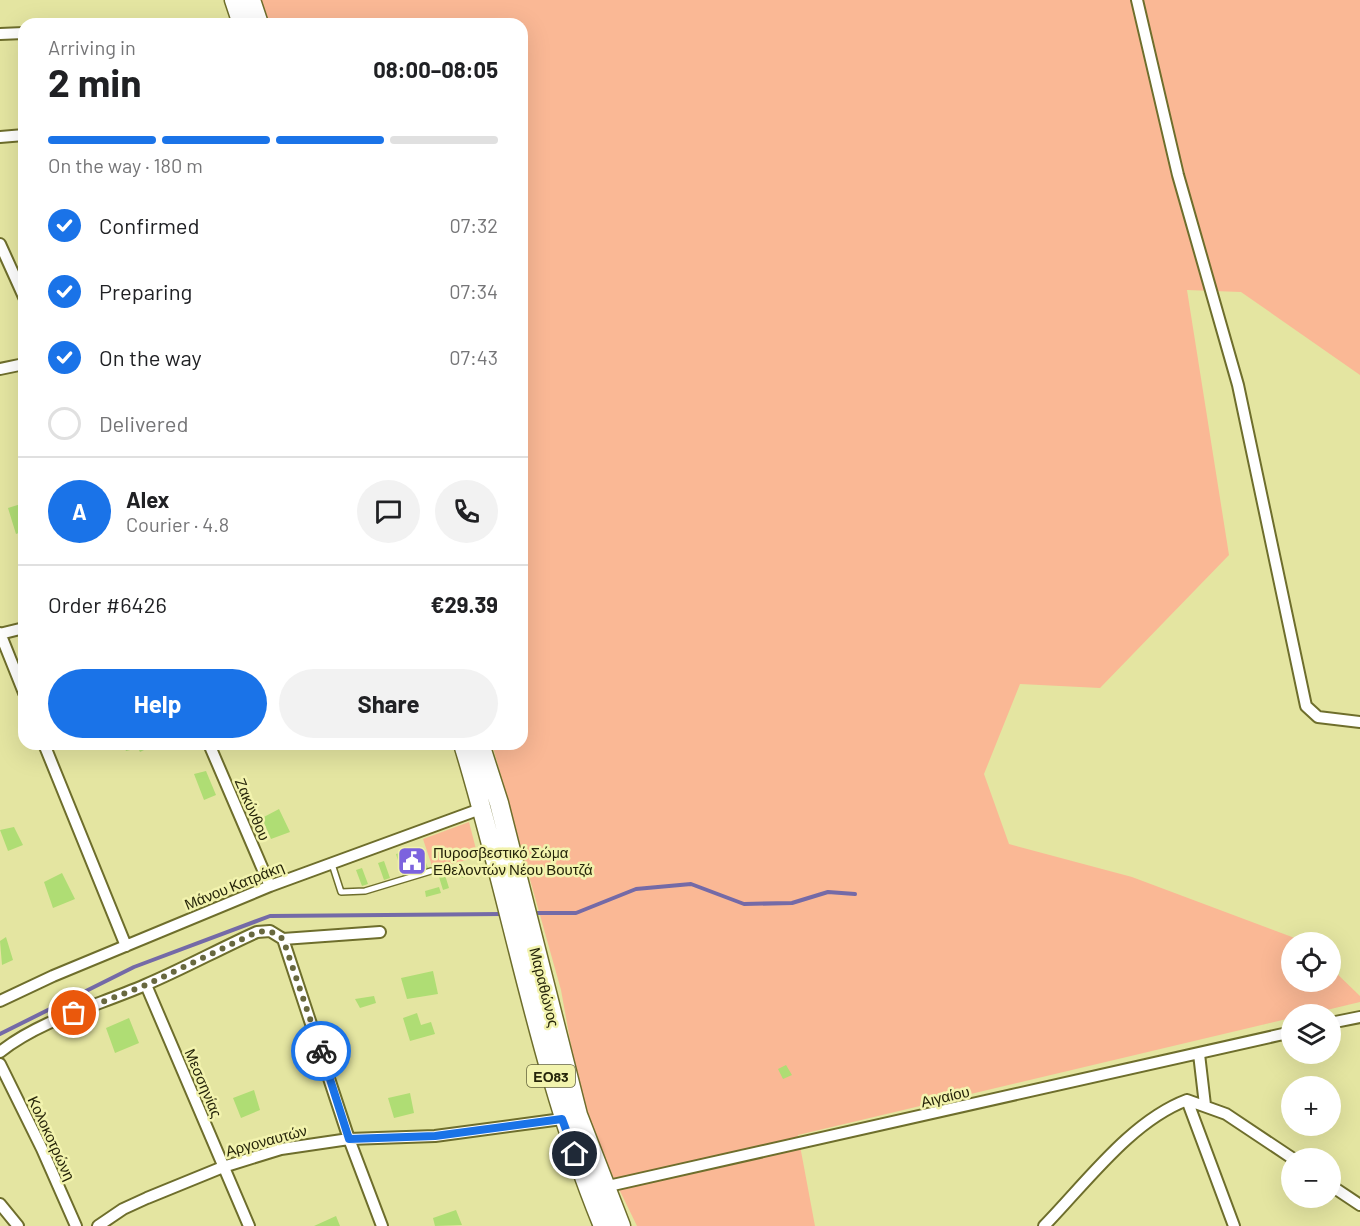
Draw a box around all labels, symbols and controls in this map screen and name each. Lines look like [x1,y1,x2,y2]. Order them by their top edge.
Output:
text: Arriving in [48,35,136,59]
text: 08:00–08:05 [373,56,498,82]
text: 2 min [48,58,141,105]
text: On the way · 180 m [48,153,203,177]
icon: check [48,209,81,242]
text: Confirmed [99,212,199,238]
text: 07:32 [449,213,498,237]
icon: check [48,275,81,308]
text: Preparing [99,278,192,304]
text: 07:34 [449,279,498,303]
icon: check [48,341,81,374]
text: On the way [99,344,202,370]
text: 07:43 [449,345,498,369]
text: Delivered [99,410,188,436]
button: chat [357,480,420,543]
button: phone [435,480,498,543]
text: Alex [126,486,169,512]
text: A [72,498,87,524]
text: Courier · 4.8 [126,512,229,536]
text: Order #6426 [48,591,167,617]
text: €29.39 [431,591,498,617]
button: Help [48,669,267,738]
button: Share [279,669,498,738]
street label: Ζακύνθου [232,775,274,843]
place label: Πυροσβεστικό Σώμα Εθελοντών Νέου Βουτζά [433,843,593,878]
public building icon: Πυροσβεστικό Σώμα Εθελοντών Νέου Βουτζά [396,845,428,877]
street label: Μάνου Κατράκη [182,857,286,913]
map controls [1281,932,1341,1208]
button: locate [1281,932,1341,992]
street label: Μαραθώνος [526,945,564,1029]
pin [48,987,99,1038]
icon: bag [57,996,90,1029]
button: layers [1281,1004,1341,1064]
courier [291,1021,351,1081]
icon: bike [305,1035,338,1068]
street label: Μεσσηνίας [181,1046,227,1120]
road number: ΕΟ83 [527,1065,575,1087]
button: + [1281,1076,1341,1136]
street label: Αιγαίου [919,1082,971,1110]
street label: Κολοκοτρώνη [25,1093,79,1183]
street label: Αργοναυτών [223,1120,309,1160]
pin [549,1128,600,1179]
icon: home [558,1137,591,1170]
button: − [1281,1148,1341,1208]

